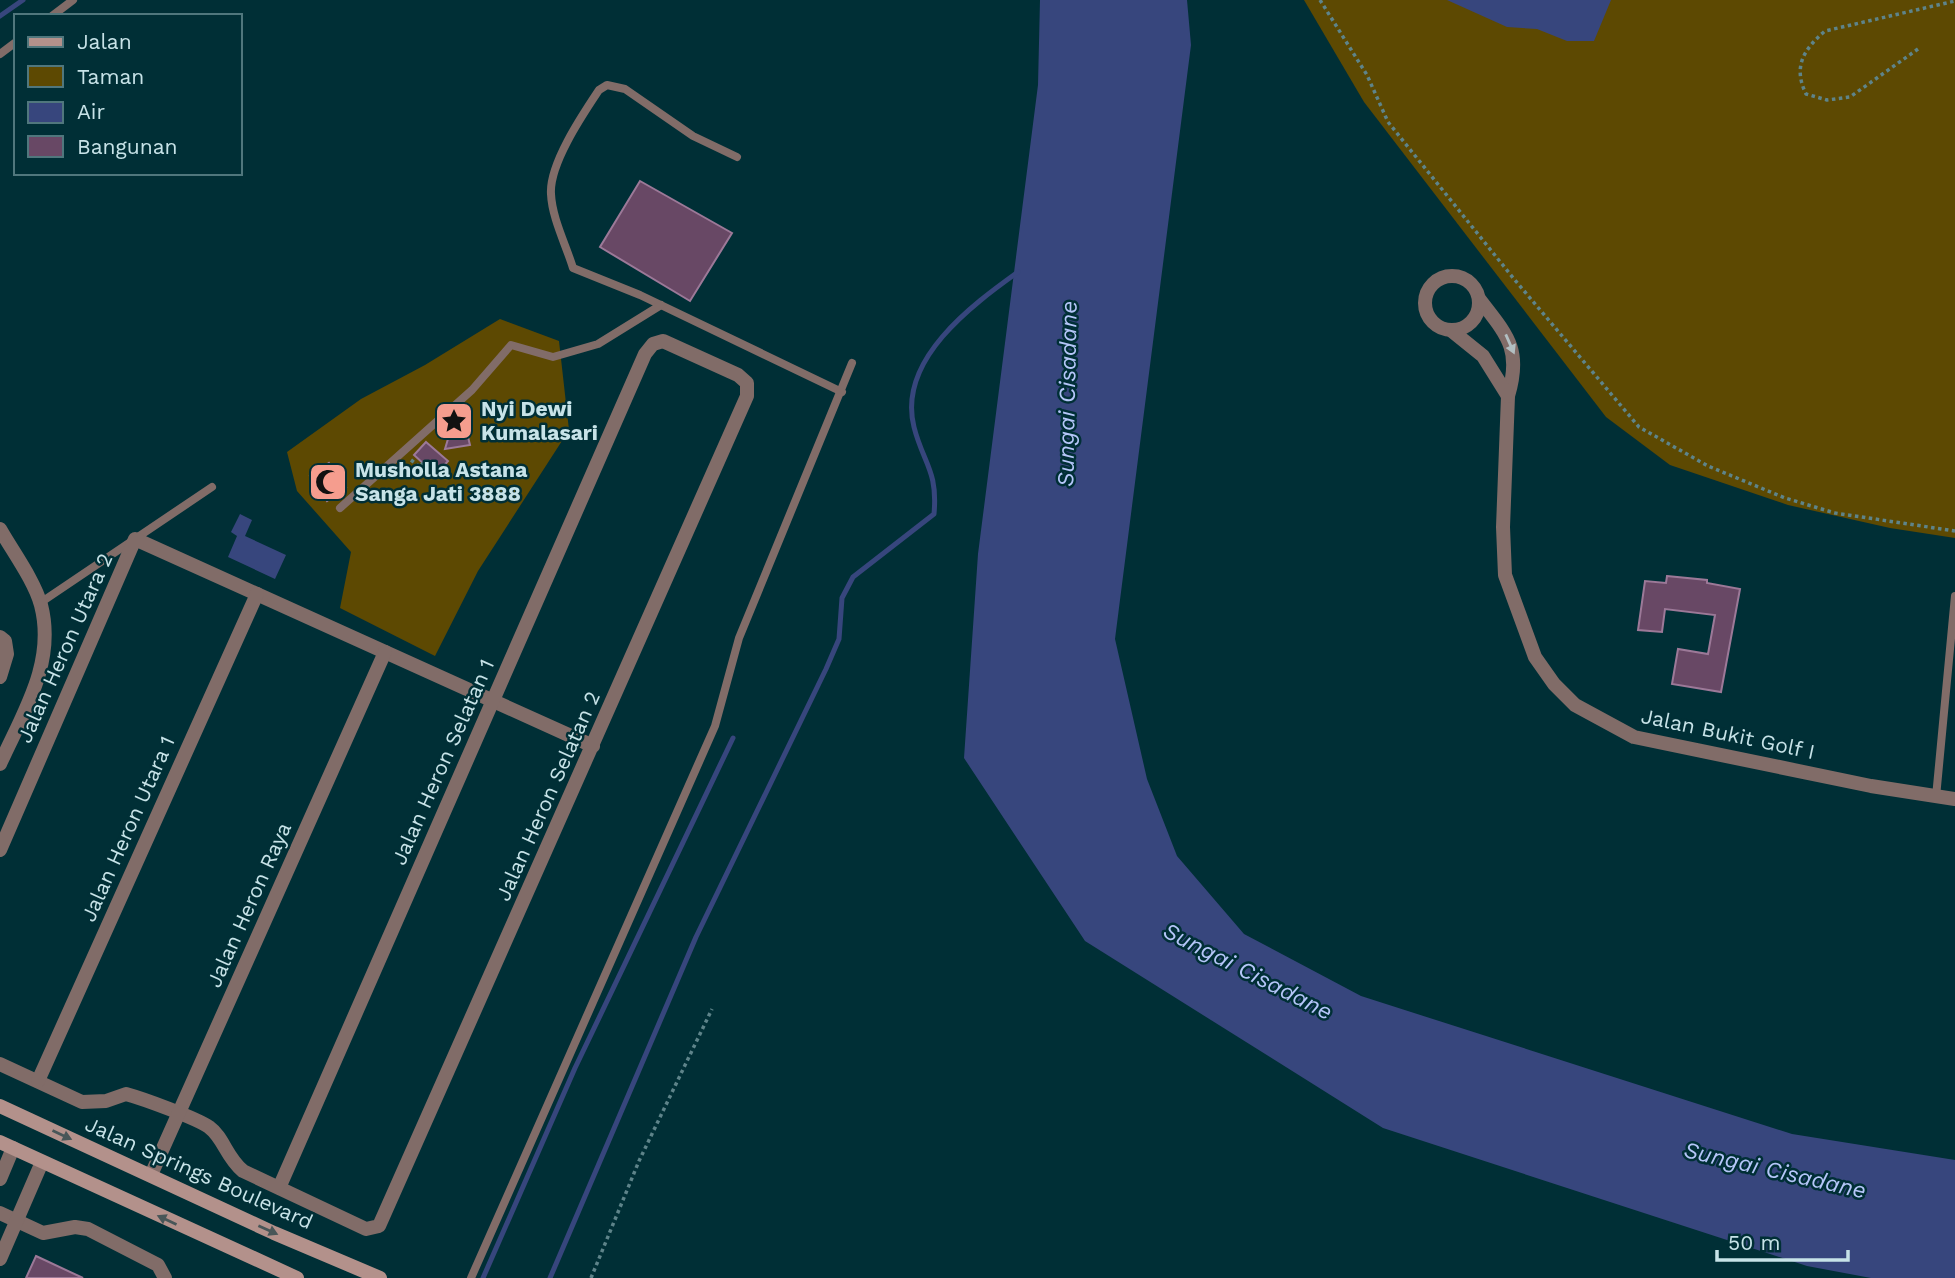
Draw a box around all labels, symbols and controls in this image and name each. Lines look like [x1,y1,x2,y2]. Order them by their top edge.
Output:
legend [14,14,242,175]
text: Jalan [77,29,132,54]
text: Taman [77,64,144,89]
text: Air [77,99,105,124]
text: Bangunan [77,134,178,159]
water label: Sungai Cisadane [1052,301,1083,487]
one-way arrow [1504,334,1516,354]
place label: Nyi Dewi Kumalasari [481,396,598,445]
place icon: Nyi Dewi Kumalasari [433,400,475,442]
place label: Musholla Astana Sanga Jati 3888 [355,457,528,506]
mosque icon: Musholla Astana Sanga Jati 3888 [307,461,349,503]
street label: Jalan Heron Utara 2 [11,549,118,746]
street label: Jalan Heron Selatan 1 [386,655,499,868]
street label: Jalan Heron Selatan 2 [490,687,605,904]
street label: Jalan Bukit Golf I [1639,703,1817,764]
street label: Jalan Heron Utara 1 [75,732,180,925]
street label: Jalan Heron Raya [201,818,296,991]
water label: Sungai Cisadane [1159,917,1337,1026]
street label: Jalan Springs Boulevard [82,1111,317,1234]
one-way arrow [52,1129,72,1140]
water label: Sungai Cisadane [1681,1136,1869,1205]
one-way arrow [157,1214,177,1226]
scale bar [1717,1218,1848,1262]
one-way arrow [258,1225,279,1236]
text: 50 m [1728,1230,1780,1255]

